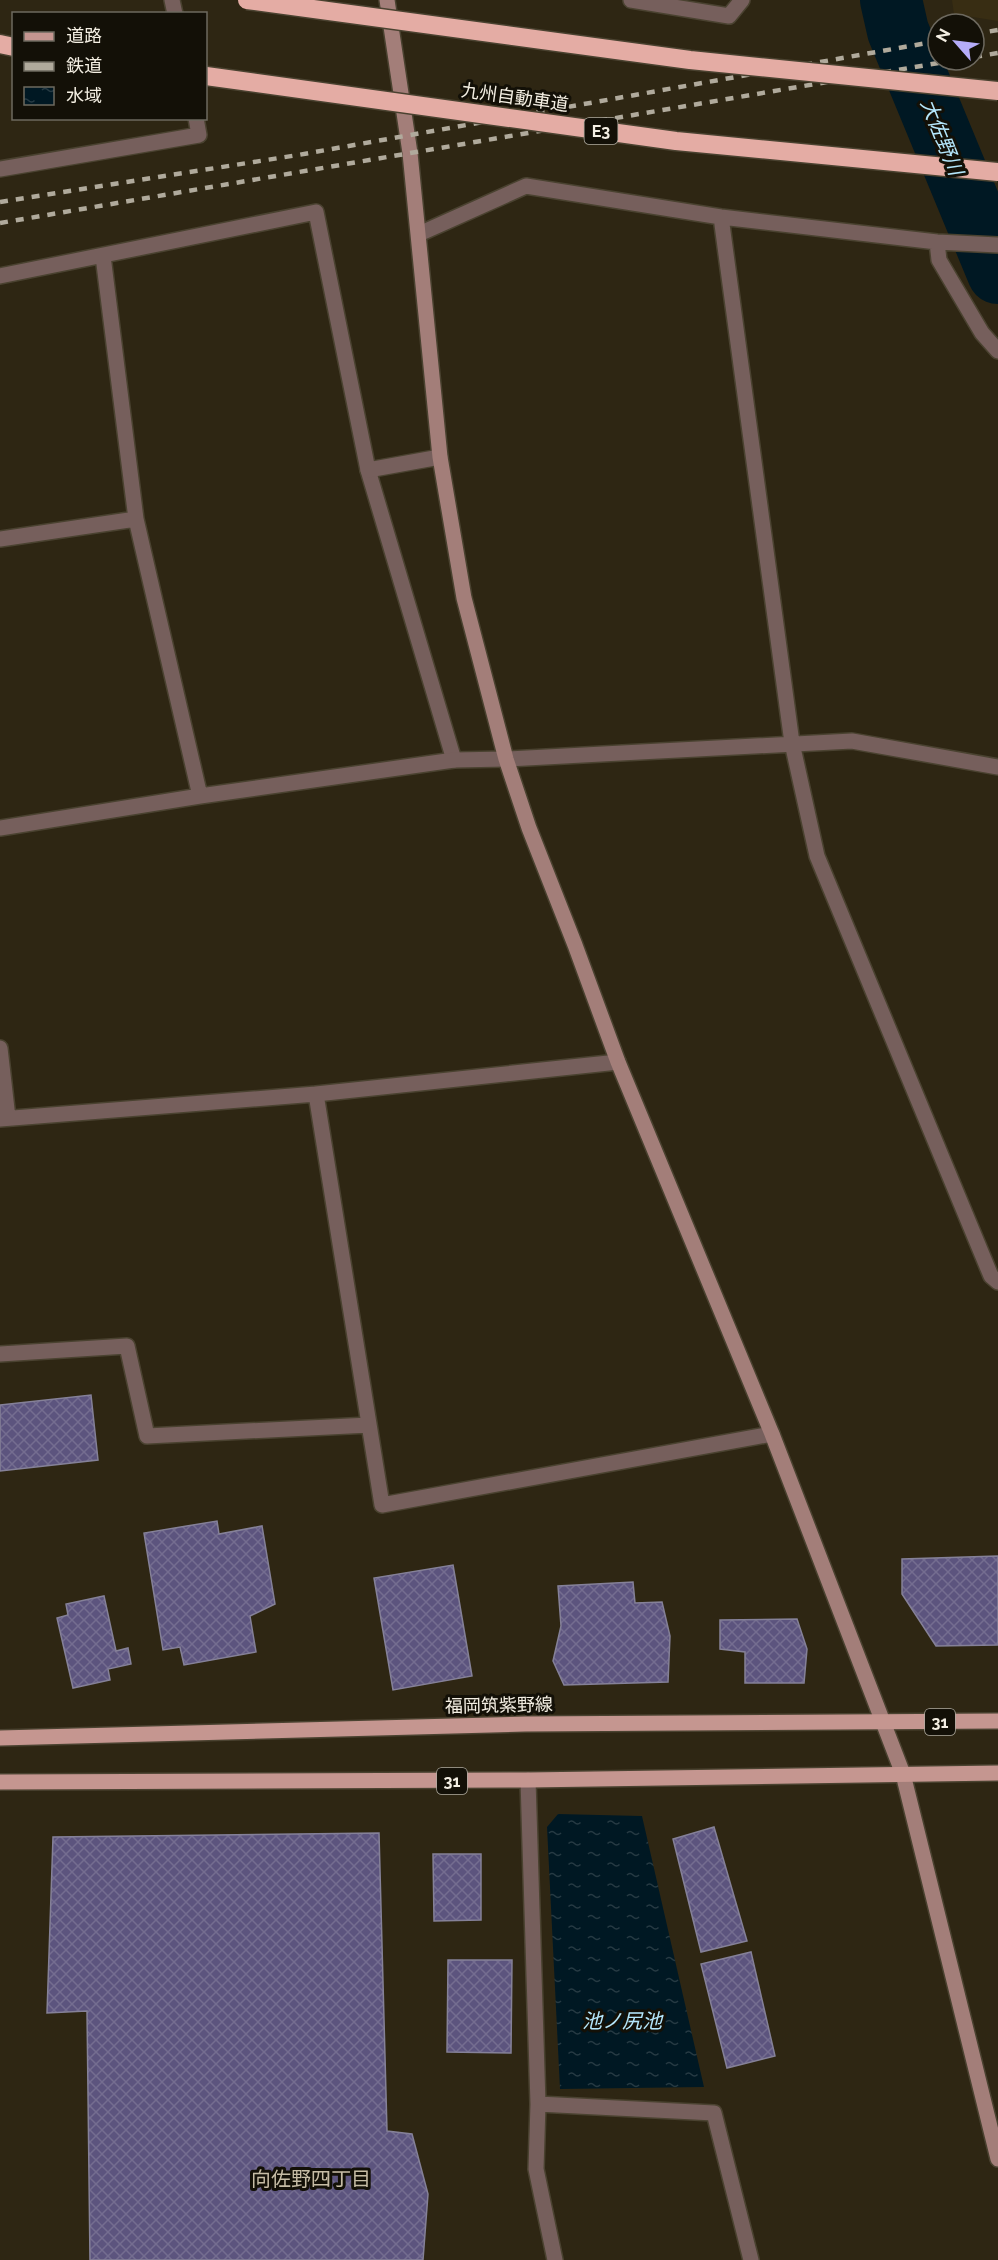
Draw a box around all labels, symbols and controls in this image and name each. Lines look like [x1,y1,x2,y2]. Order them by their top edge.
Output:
legend [12,12,207,120]
north arrow [926,12,986,72]
text: 道路 [66,25,102,46]
text: N [932,25,954,45]
text: 鉄道 [66,55,102,76]
street label: 九州自動車道 [460,79,570,115]
text: 水域 [66,85,102,106]
water label: 大佐野川 [916,95,969,180]
road number: E3 [584,118,618,144]
street label: 福岡筑紫野線 [445,1694,553,1716]
road number: 31 [925,1709,955,1735]
road number: 31 [437,1768,467,1794]
water label: 池ノ尻池 [582,2009,664,2033]
district label: 向佐野四丁目 [251,2167,371,2191]

